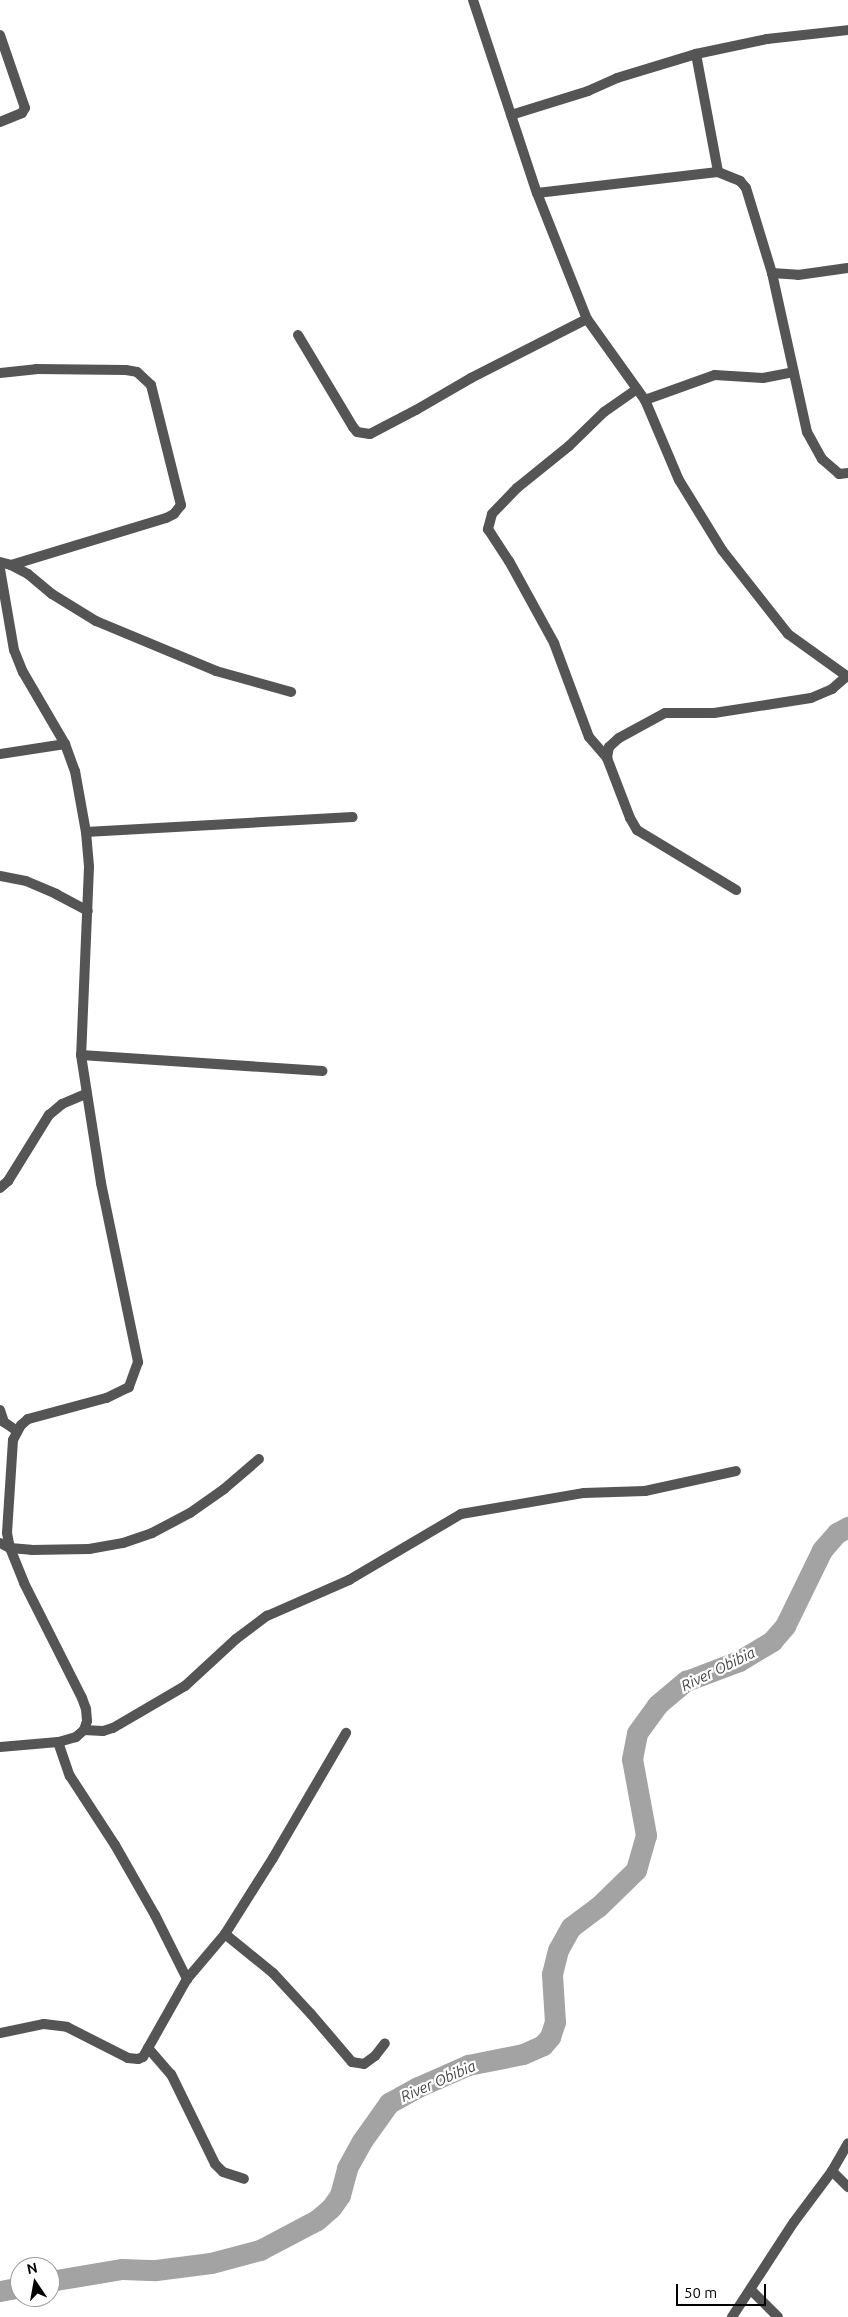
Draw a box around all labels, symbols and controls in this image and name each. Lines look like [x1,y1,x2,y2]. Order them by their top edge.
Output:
water label: River Obibia [678,1643,758,1695]
water label: River Obibia [398,2056,478,2106]
north arrow [10,2257,60,2307]
text: N [25,2259,39,2277]
scale bar [678,2274,768,2306]
text: 50 m [684,2284,717,2301]

